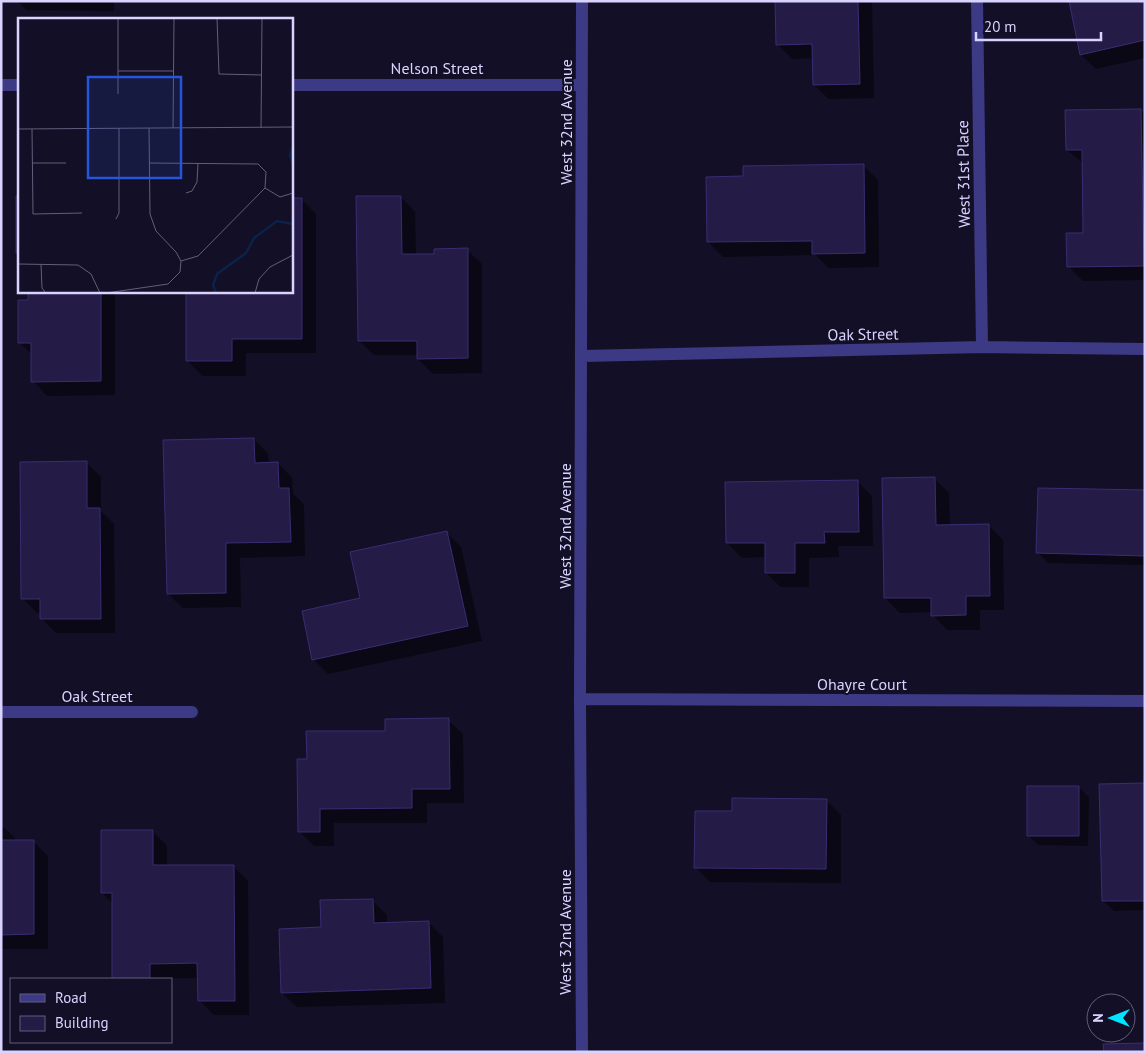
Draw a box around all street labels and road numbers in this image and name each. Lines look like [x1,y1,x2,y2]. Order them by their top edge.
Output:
street label: Nelson Street [391,58,484,78]
street label: West 32nd Avenue [556,59,576,185]
street label: West 31st Place [952,120,974,228]
street label: Oak Street [827,323,899,345]
street label: West 32nd Avenue [555,463,575,589]
street label: Ohayre Court [817,674,908,694]
street label: Oak Street [61,686,133,706]
street label: West 32nd Avenue [555,869,575,995]

